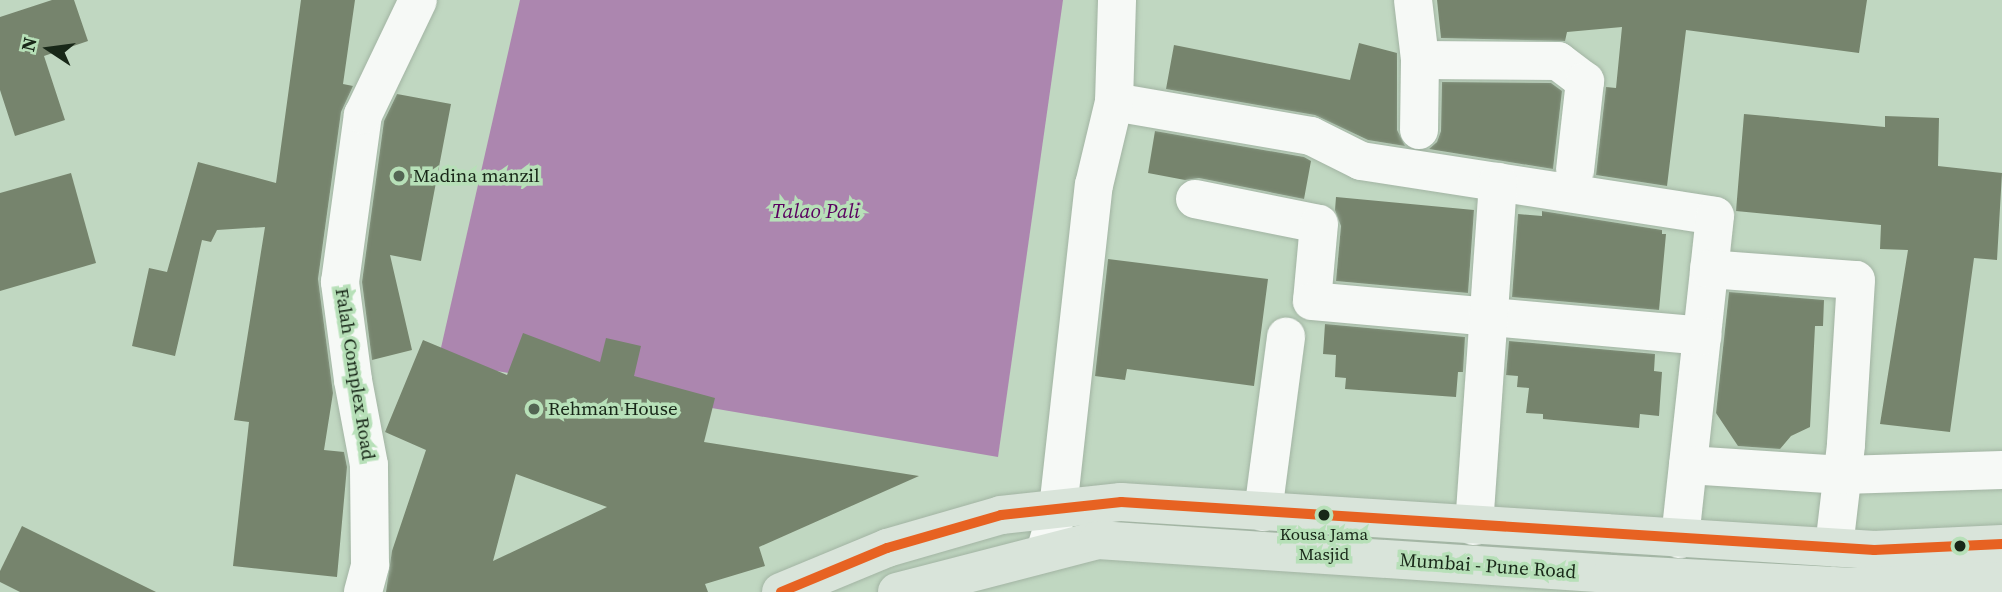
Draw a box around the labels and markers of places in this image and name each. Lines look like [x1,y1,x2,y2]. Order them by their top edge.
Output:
place label: Madina manzil [413,165,540,187]
marker: Madina manzil [391,168,407,184]
place label: Rehman House [548,398,678,420]
marker: Rehman House [526,401,542,417]
marker: Kousa Jama Masjid [1317,508,1331,522]
place label: Kousa Jama Masjid [1280,525,1368,565]
unlabelled marker [1953,539,1967,553]

